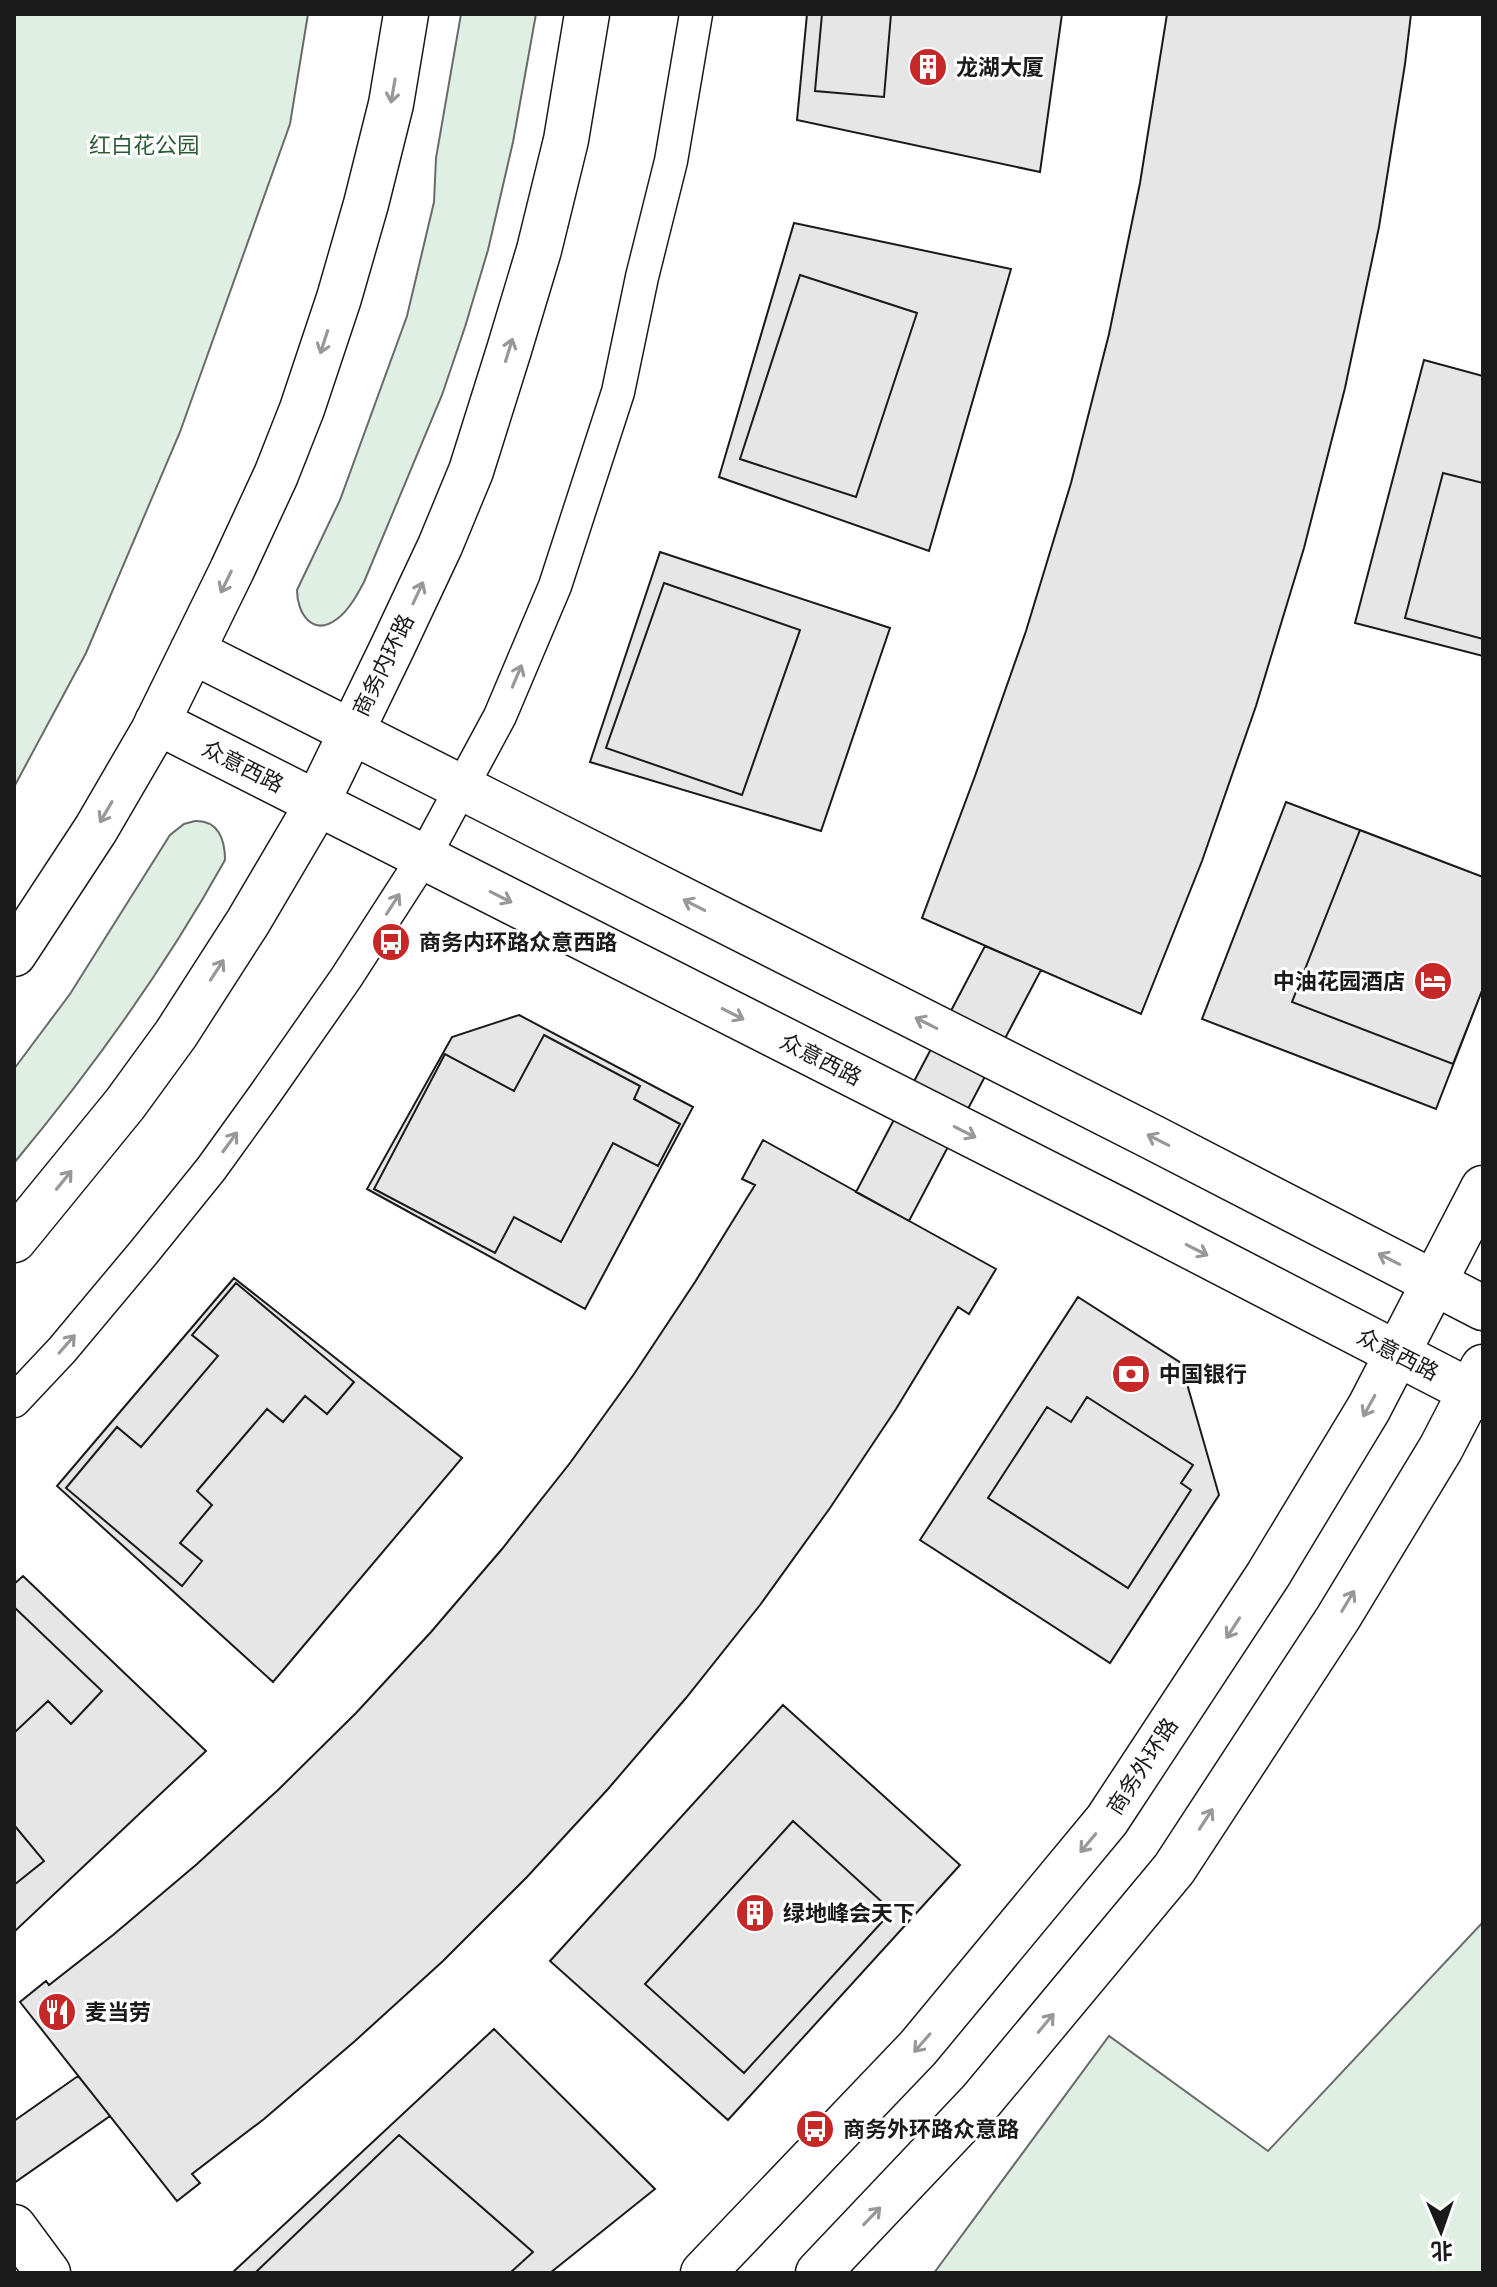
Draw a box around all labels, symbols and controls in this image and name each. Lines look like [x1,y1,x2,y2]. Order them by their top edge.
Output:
building icon: 龙湖大厦 [907,46,949,88]
place label: 龙湖大厦 [956,51,1044,83]
one-way arrow [385,78,400,103]
park label: 红白花公园 [89,129,199,161]
one-way arrow [316,329,331,354]
one-way arrow [502,337,517,363]
one-way arrow [218,569,233,593]
one-way arrow [411,581,426,605]
street label: 商务内环路 [345,609,421,721]
one-way arrow [511,664,525,689]
street label: 众意西路 [197,732,289,800]
one-way arrow [98,800,114,823]
one-way arrow [489,889,513,905]
one-way arrow [385,894,402,916]
one-way arrow [682,897,706,912]
bus stop icon: 商务内环路众意西路 [370,921,412,963]
place label: 商务内环路众意西路 [419,926,617,958]
one-way arrow [209,959,225,982]
hotel icon: 中油花园酒店 [1412,960,1454,1002]
place label: 中油花园酒店 [1273,965,1405,997]
one-way arrow [721,1007,745,1023]
one-way arrow [914,1014,938,1030]
street label: 众意西路 [775,1025,867,1093]
one-way arrow [952,1125,976,1140]
one-way arrow [222,1131,239,1153]
one-way arrow [1146,1132,1170,1148]
one-way arrow [55,1170,73,1191]
one-way arrow [1184,1243,1208,1259]
one-way arrow [1377,1251,1401,1267]
street label: 众意西路 [1352,1320,1444,1388]
one-way arrow [58,1334,76,1354]
bank icon: 中国银行 [1110,1353,1152,1395]
place label: 中国银行 [1159,1358,1247,1390]
one-way arrow [1361,1394,1377,1418]
one-way arrow [1340,1590,1356,1613]
one-way arrow [1225,1616,1241,1638]
street label: 商务外环路 [1099,1711,1185,1821]
one-way arrow [1198,1809,1215,1831]
one-way arrow [1079,1832,1097,1853]
building icon: 绿地峰会天下 [734,1892,776,1934]
place label: 绿地峰会天下 [783,1897,915,1929]
restaurant icon: 麦当劳 [36,1991,78,2033]
place label: 麦当劳 [85,1996,151,2028]
one-way arrow [1037,2013,1054,2034]
one-way arrow [913,2032,931,2053]
bus stop icon: 商务外环路众意路 [794,2108,836,2150]
place label: 商务外环路众意路 [843,2113,1019,2145]
north arrow [1401,2191,1481,2271]
one-way arrow [862,2207,880,2227]
text: 北 [1430,2235,1453,2267]

